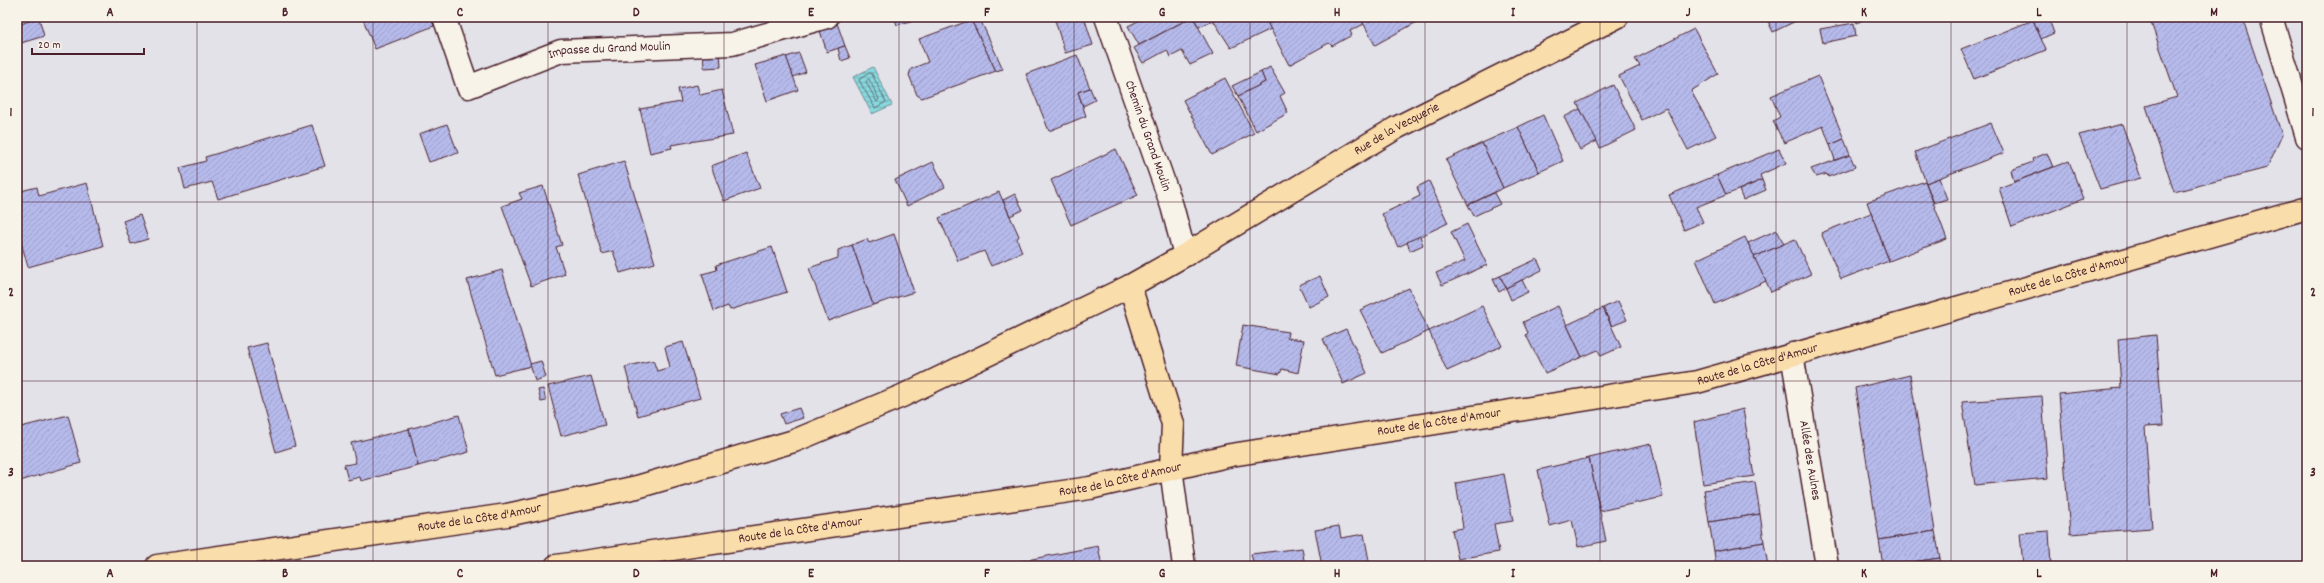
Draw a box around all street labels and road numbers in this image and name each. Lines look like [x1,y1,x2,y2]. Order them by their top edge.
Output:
street label: Impasse du Grand Moulin [545,37,671,65]
street label: Chemin du Grand Moulin [1119,78,1176,194]
street label: Rue de la Vecquerie [1351,98,1443,161]
street label: Route de la Côte d'Amour [2006,250,2132,302]
street label: Route de la Côte d'Amour [1695,338,1820,391]
street label: Route de la Côte d'Amour [1376,403,1502,441]
street label: Allée des Aulnes [1794,419,1826,502]
street label: Route de la Côte d'Amour [1058,457,1184,502]
street label: Route de la Côte d'Amour [416,498,543,537]
street label: Route de la Côte d'Amour [737,512,864,549]

